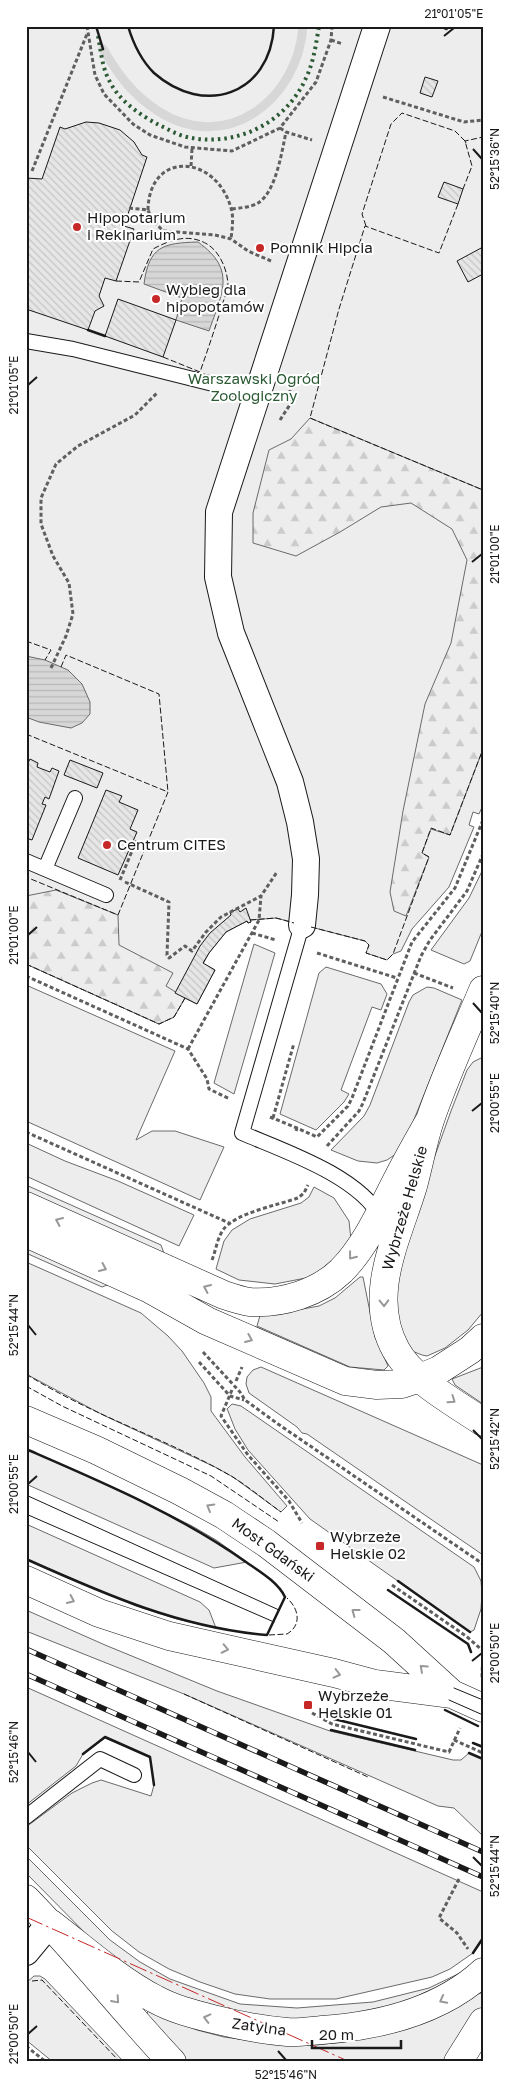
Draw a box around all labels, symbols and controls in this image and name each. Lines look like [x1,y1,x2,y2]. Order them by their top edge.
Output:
text: 21°01'05"E [425,6,483,21]
text: 52°15'36"N [487,128,502,190]
place label: Hipopotarium i Rekinarium [87,208,186,243]
marker: Hipopotarium i Rekinarium [71,221,83,233]
place label: Pomnik Hipcia [270,238,373,256]
marker: Pomnik Hipcia [254,242,266,254]
place label: Wybieg dla hipopotamów [166,280,264,315]
marker: Wybieg dla hipopotamów [150,293,162,305]
text: 21°01'05"E [6,356,21,414]
park label: Warszawski Ogród Zoologiczny [188,369,320,404]
text: 21°01'00"E [487,524,502,584]
place label: Centrum CITES [117,835,226,853]
marker: Centrum CITES [101,839,113,851]
text: 21°01'00"E [6,905,21,965]
text: 52°15'40"N [487,982,502,1044]
text: 21°00'55"E [487,1073,502,1133]
street label: Wybrzeże Helskie [378,1143,430,1272]
one-way arrow [55,1217,64,1227]
one-way arrow [350,1250,358,1259]
one-way arrow [98,1261,107,1272]
one-way arrow [203,1283,212,1294]
text: 52°15'44"N [6,1294,21,1356]
one-way arrow [379,1300,389,1308]
one-way arrow [244,1333,253,1344]
one-way arrow [446,1394,455,1403]
text: 52°15'42"N [487,1408,502,1470]
text: 21°00'55"E [6,1454,21,1514]
one-way arrow [206,1503,215,1513]
street label: Most Gdański [229,1513,318,1585]
place label: Wybrzeże Helskie 02 [330,1527,406,1562]
marker: Wybrzeże Helskie 02 [314,1540,326,1552]
one-way arrow [66,1594,75,1604]
one-way arrow [352,1609,361,1617]
text: 21°00'50"E [487,1623,502,1683]
one-way arrow [221,1644,229,1654]
one-way arrow [419,1665,428,1674]
one-way arrow [333,1668,342,1679]
place label: Wybrzeże Helskie 01 [318,1686,392,1721]
marker: Wybrzeże Helskie 01 [302,1699,314,1711]
text: 52°15'46"N [6,1721,21,1783]
text: 52°15'44"N [487,1835,502,1897]
one-way arrow [439,1993,448,2003]
one-way arrow [111,1994,119,2003]
text: 21°00'50"E [6,2004,21,2064]
one-way arrow [204,2013,212,2023]
street label: Zatylna [231,2013,287,2039]
scale bar [312,2018,400,2050]
text: 20 m [319,2025,354,2043]
text: 52°15'46"N [255,2067,317,2082]

